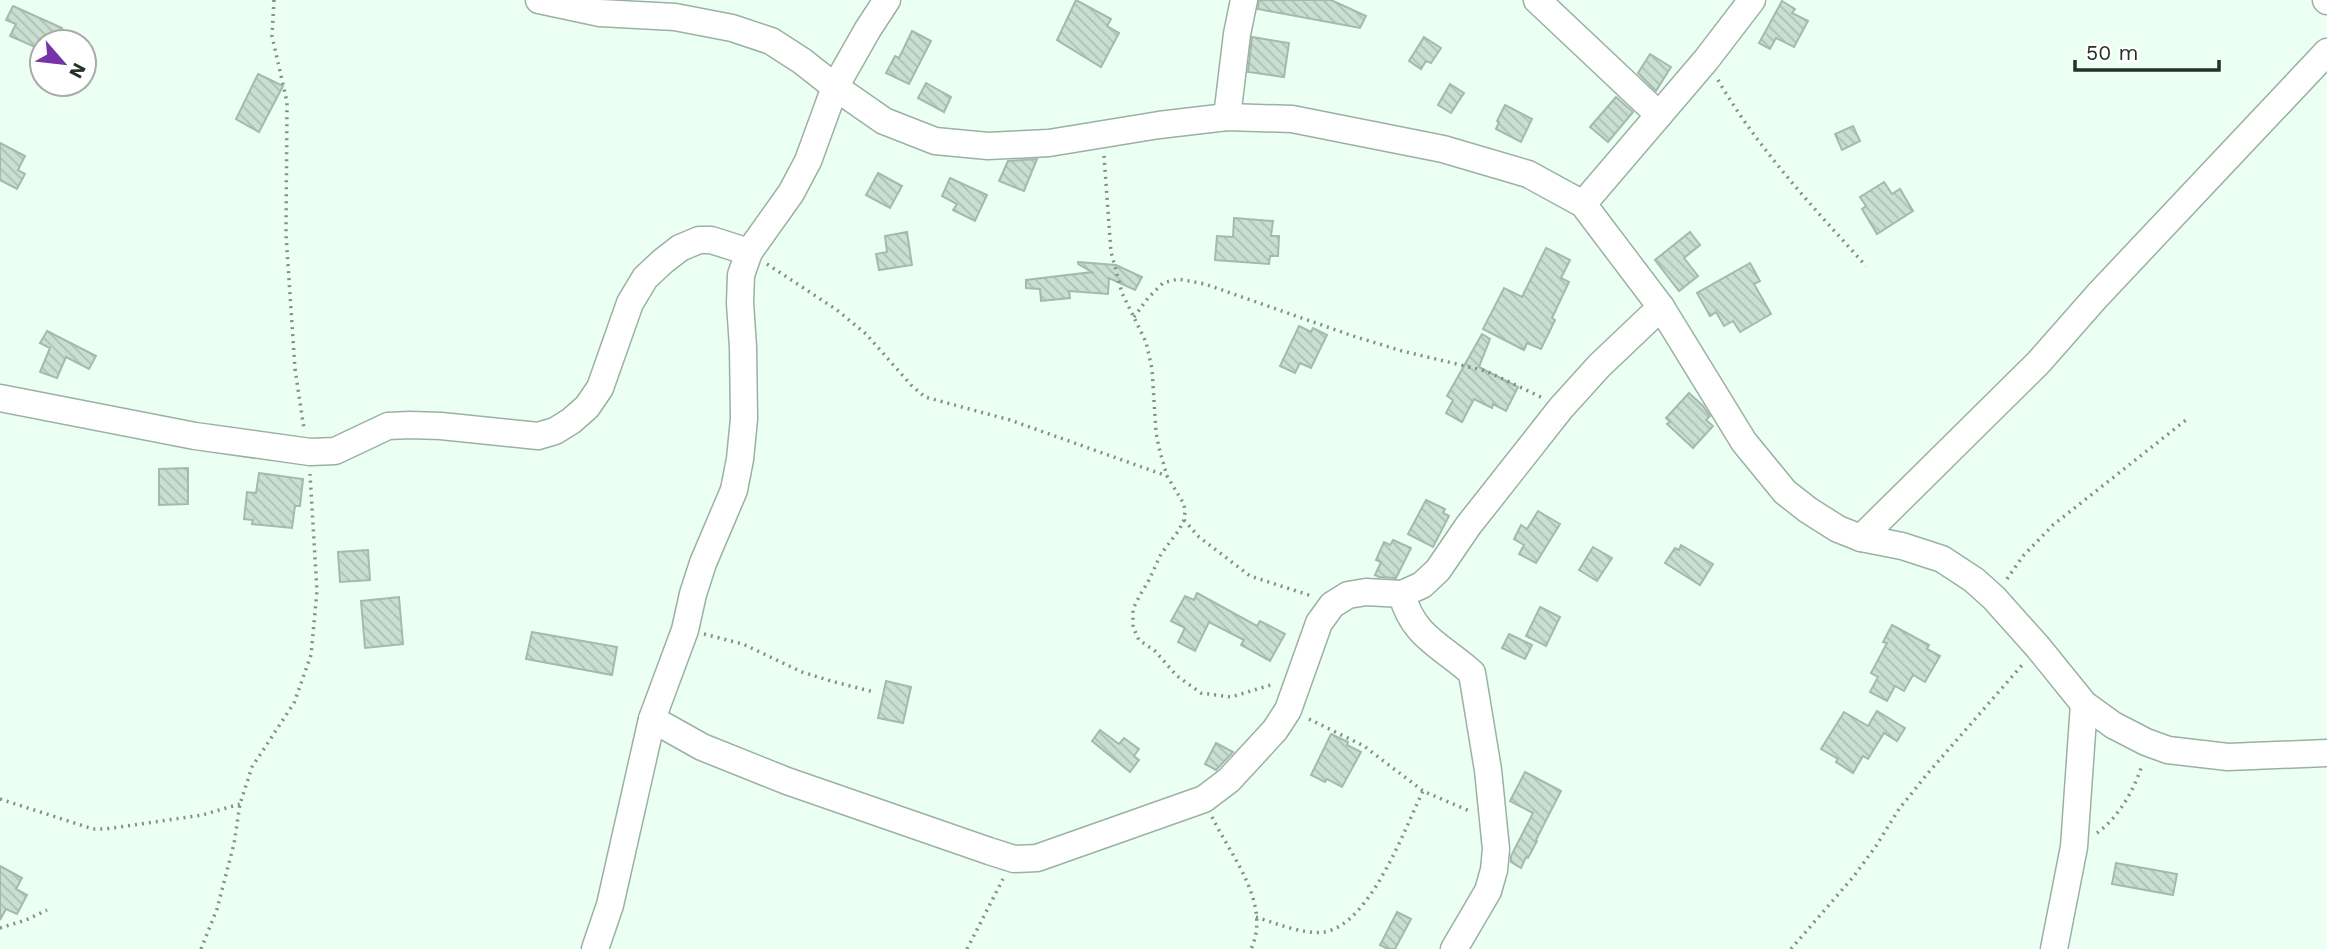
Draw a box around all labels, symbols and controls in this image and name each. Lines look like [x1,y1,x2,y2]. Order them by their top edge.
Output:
north arrow [28,28,98,98]
scale bar [2075,28,2218,72]
text: 50 m [2086,40,2138,65]
text: N [64,59,91,82]

